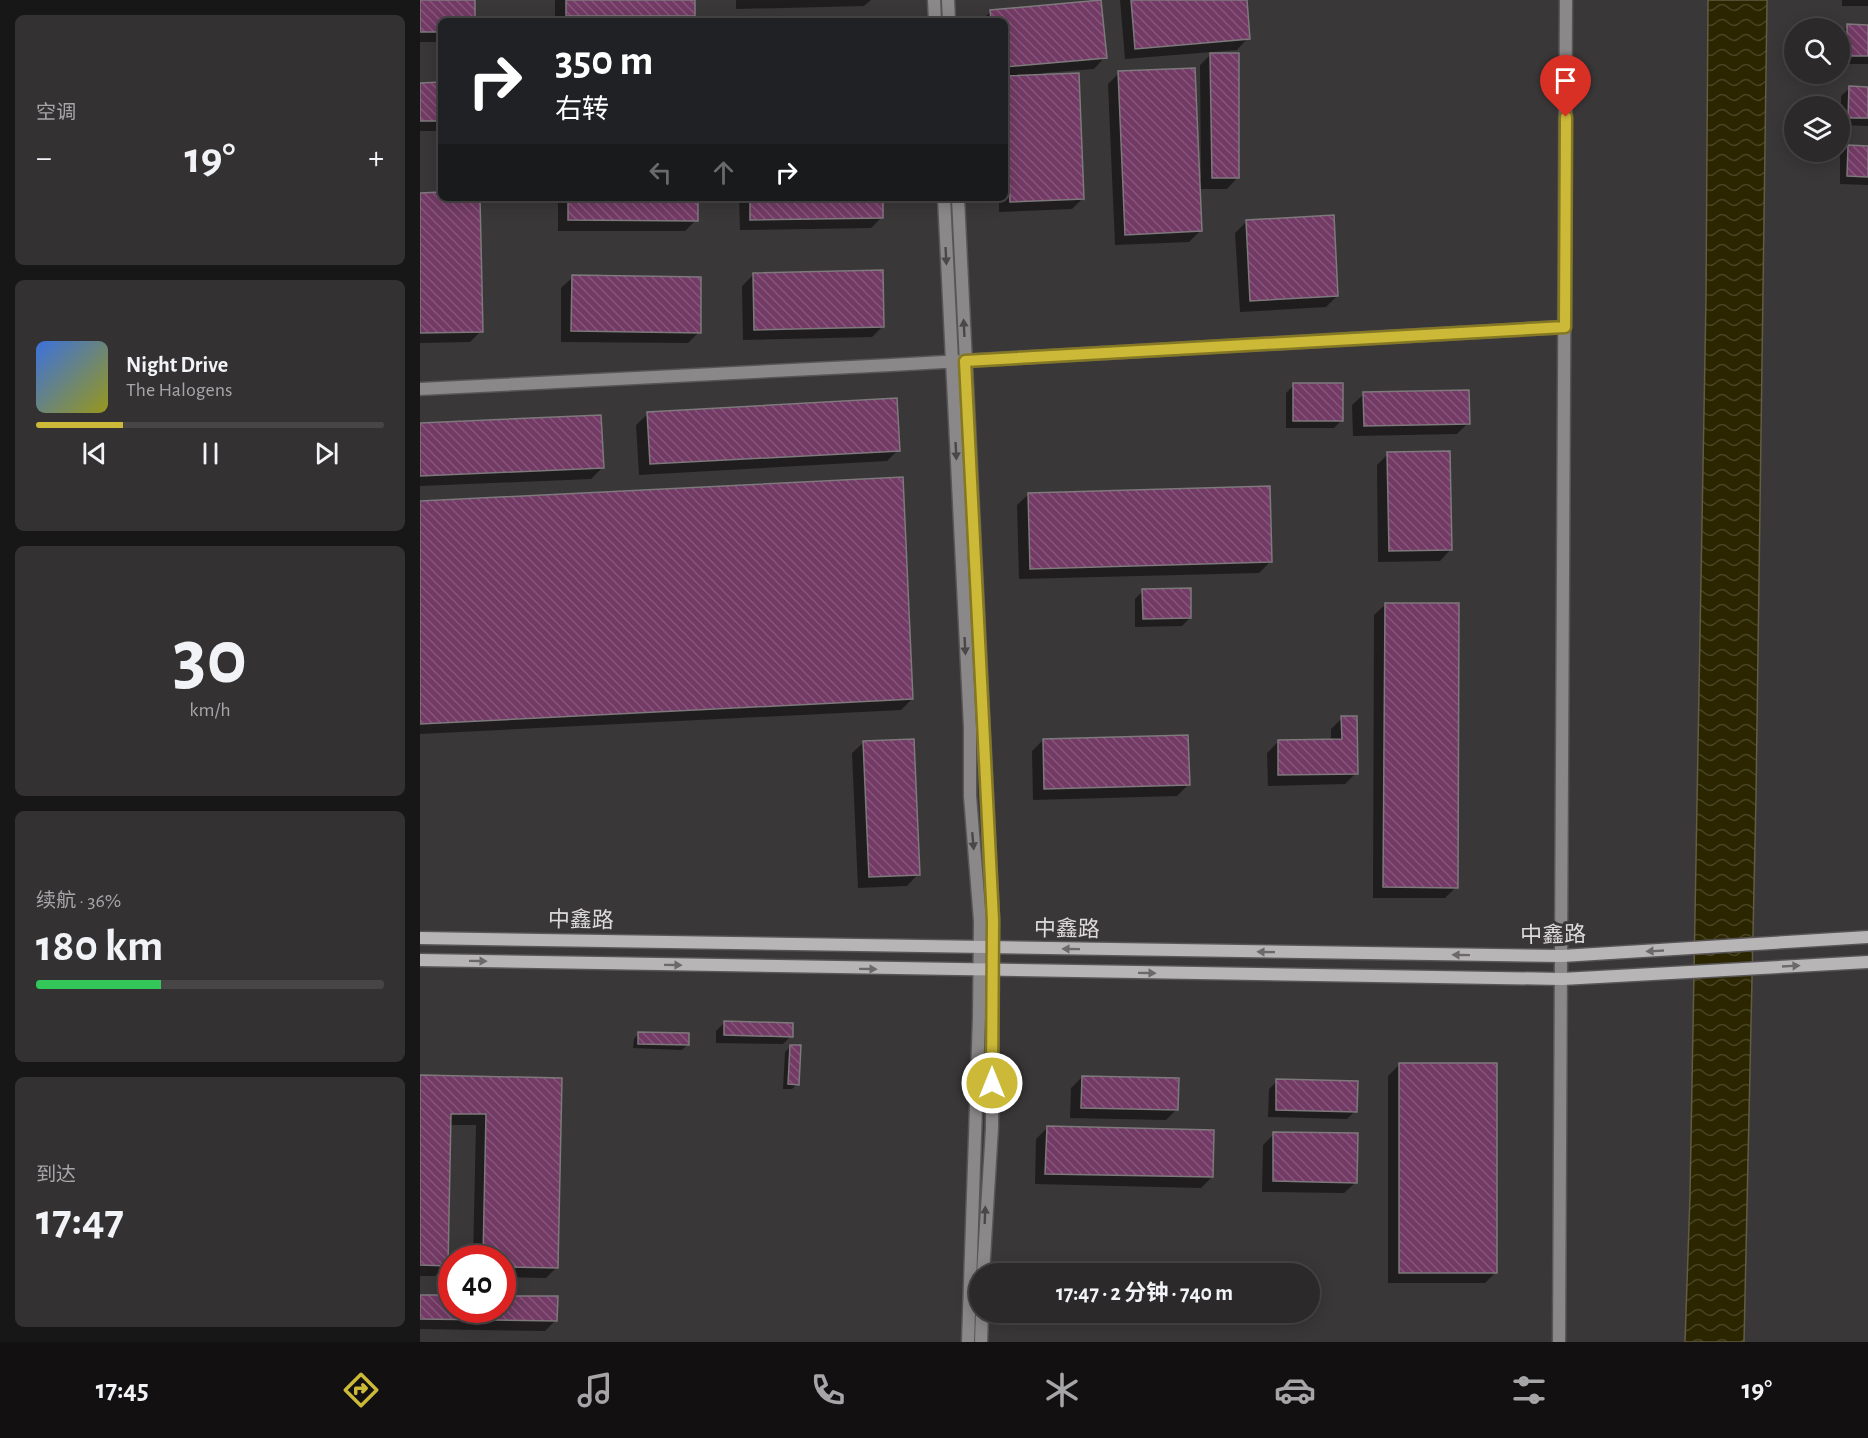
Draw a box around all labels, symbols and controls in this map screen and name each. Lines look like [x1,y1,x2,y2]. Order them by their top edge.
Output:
map controls [1784,18,1850,162]
button: search [1784,18,1850,84]
text: 350 m [555,40,653,82]
icon: right [456,42,534,120]
pin [1540,55,1591,117]
icon: arrive [1549,64,1582,97]
text: 右转 [555,96,609,123]
button: layers [1784,96,1850,162]
text: 空调 [36,103,76,123]
text: 19° [184,136,236,181]
text: − [36,142,52,175]
text: + [368,142,384,175]
icon: left [644,156,677,189]
icon: ahead [707,156,740,189]
icon: right [770,156,803,189]
one-way arrow [942,247,951,266]
one-way arrow [959,319,968,338]
text: Night Drive [126,354,228,376]
text: The Halogens [126,380,232,400]
icon: previous [78,437,111,470]
icon: pause [194,437,227,470]
icon: next [310,437,343,470]
one-way arrow [951,442,960,461]
text: 30 [173,620,247,698]
one-way arrow [961,636,970,655]
text: km/h [189,700,231,720]
one-way arrow [968,831,978,850]
text: 续航 · 36% [36,891,121,911]
street label: 中鑫路 [548,907,614,932]
street label: 中鑫路 [1034,916,1100,941]
street label: 中鑫路 [1520,922,1586,947]
text: 180 km [36,924,163,969]
one-way arrow [1061,944,1080,954]
one-way arrow [1646,946,1665,955]
one-way arrow [1256,947,1275,957]
one-way arrow [1451,950,1470,960]
one-way arrow [469,957,488,966]
one-way arrow [664,960,683,970]
one-way arrow [1781,961,1800,971]
one-way arrow [859,964,878,973]
one-way arrow [1138,968,1157,978]
position arrow [960,1051,1024,1115]
text: 到达 [36,1165,76,1185]
text: 17:47 [36,1198,124,1243]
one-way arrow [981,1206,990,1225]
speed limit sign: 40 [438,1245,516,1323]
text: 17:47 · 2 分钟 · 740 m [1056,1282,1233,1304]
icon: directions [340,1369,382,1411]
icon: music [574,1369,616,1411]
icon: phone [807,1369,849,1411]
icon: climate [1041,1369,1083,1411]
icon: car [1274,1369,1316,1411]
icon: filters [1508,1369,1550,1411]
text: 17:45 [96,1376,149,1403]
text: 19° [1742,1376,1772,1403]

